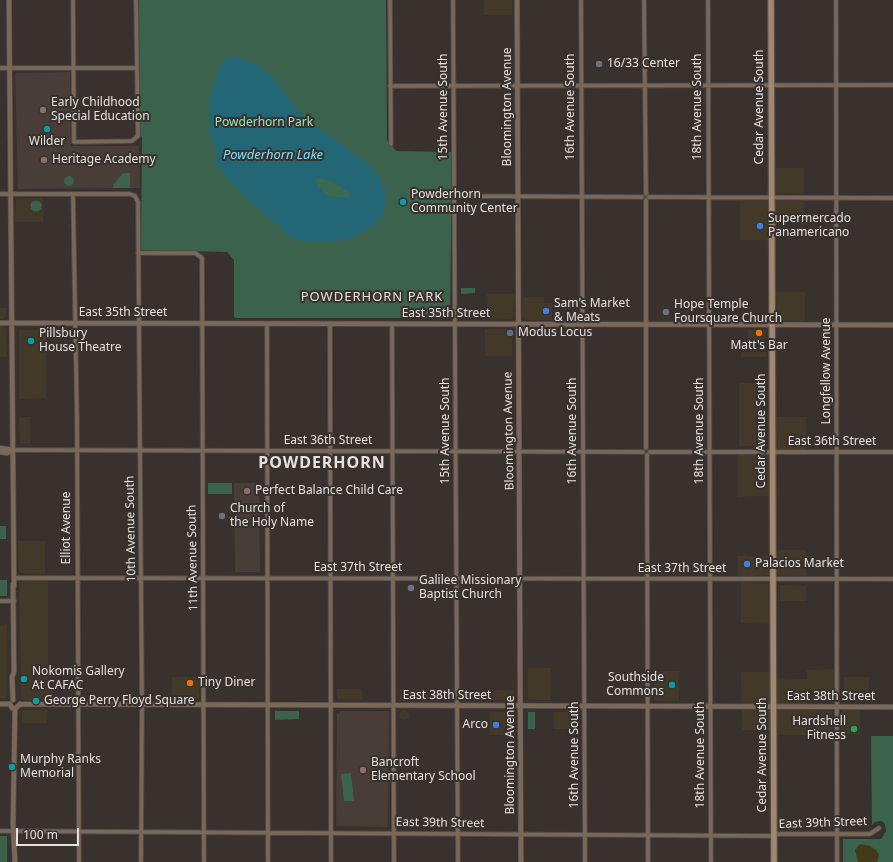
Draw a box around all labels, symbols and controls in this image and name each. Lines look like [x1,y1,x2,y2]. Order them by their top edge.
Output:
street label: Bloomington Avenue [501,48,515,166]
street label: Cedar Avenue South [753,50,767,164]
street label: 15th Avenue South [437,54,451,160]
street label: 16th Avenue South [564,54,578,160]
street label: 18th Avenue South [691,54,705,160]
place label: 16/33 Center [607,57,680,71]
marker: 16/33 Center [594,59,604,69]
place label: Early Childhood Special Education [51,96,150,124]
marker: Early Childhood Special Education [38,105,48,115]
park label: Powderhorn Park [215,116,313,130]
marker: Wilder [42,124,52,134]
place label: Wilder [29,135,65,149]
water label: Powderhorn Lake [223,147,323,163]
place label: Heritage Academy [52,153,156,167]
marker: Heritage Academy [39,155,49,165]
place label: Powderhorn Community Center [411,188,518,216]
marker: Powderhorn Community Center [398,197,408,207]
place label: Supermercado Panamericano [768,212,851,240]
marker: Supermercado Panamericano [755,221,765,231]
district label: POWDERHORN PARK [301,289,443,305]
place label: Sam's Market & Meats [554,297,630,325]
place label: Hope Temple Foursquare Church [674,298,782,326]
street label: East 35th Street [79,306,167,320]
marker: Sam's Market & Meats [541,306,551,316]
street label: East 35th Street [402,307,490,321]
marker: Hope Temple Foursquare Church [661,307,671,317]
street label: Longfellow Avenue [820,317,834,425]
place label: Modus Locus [518,326,592,340]
place label: Pillsbury House Theatre [39,327,122,355]
marker: Modus Locus [505,328,515,338]
marker: Matt's Bar [754,328,764,338]
marker: Pillsbury House Theatre [26,336,36,346]
place label: Matt's Bar [730,339,788,353]
street label: Bloomington Avenue [501,371,517,491]
street label: Cedar Avenue South [755,374,769,488]
street label: 15th Avenue South [439,378,453,484]
street label: 16th Avenue South [566,378,580,484]
street label: 18th Avenue South [693,378,707,484]
street label: East 36th Street [284,434,372,448]
street label: East 36th Street [788,435,876,449]
district label: POWDERHORN [258,453,386,473]
street label: 10th Avenue South [123,475,139,583]
place label: Perfect Balance Child Care [255,484,403,498]
marker: Perfect Balance Child Care [242,486,252,496]
street label: Elliot Avenue [60,492,74,564]
place label: Church of the Holy Name [230,502,314,530]
street label: 11th Avenue South [185,504,201,612]
marker: Church of the Holy Name [217,511,227,521]
place label: Palacios Market [755,557,844,571]
marker: Palacios Market [742,559,752,569]
street label: East 37th Street [314,561,402,575]
street label: East 37th Street [638,562,726,576]
place label: Galilee Missionary Baptist Church [419,574,521,602]
marker: Galilee Missionary Baptist Church [406,583,416,593]
place label: Nokomis Gallery At CAFAC [32,665,125,693]
place label: Southside Commons [606,671,664,699]
marker: Nokomis Gallery At CAFAC [19,674,29,684]
place label: Tiny Diner [198,676,255,690]
marker: Tiny Diner [185,678,195,688]
marker: Southside Commons [667,680,677,690]
street label: East 38th Street [403,689,491,703]
street label: East 38th Street [787,690,875,704]
place label: George Perry Floyd Square [44,694,195,708]
marker: George Perry Floyd Square [31,696,41,706]
street label: Bloomington Avenue [504,696,518,814]
street label: Cedar Avenue South [756,698,770,812]
street label: 16th Avenue South [568,702,582,808]
street label: 18th Avenue South [694,702,708,808]
place label: Hardshell Fitness [792,715,846,743]
place label: Arco [463,718,488,732]
marker: Arco [491,720,501,730]
marker: Hardshell Fitness [849,724,859,734]
place label: Murphy Ranks Memorial [20,753,101,781]
place label: Bancroft Elementary School [371,756,476,784]
marker: Murphy Ranks Memorial [7,762,17,772]
marker: Bancroft Elementary School [358,765,368,775]
street label: East 39th Street [778,814,868,832]
street label: East 39th Street [396,815,484,831]
scale bar [18,820,81,846]
text: 100 m [23,826,58,843]

